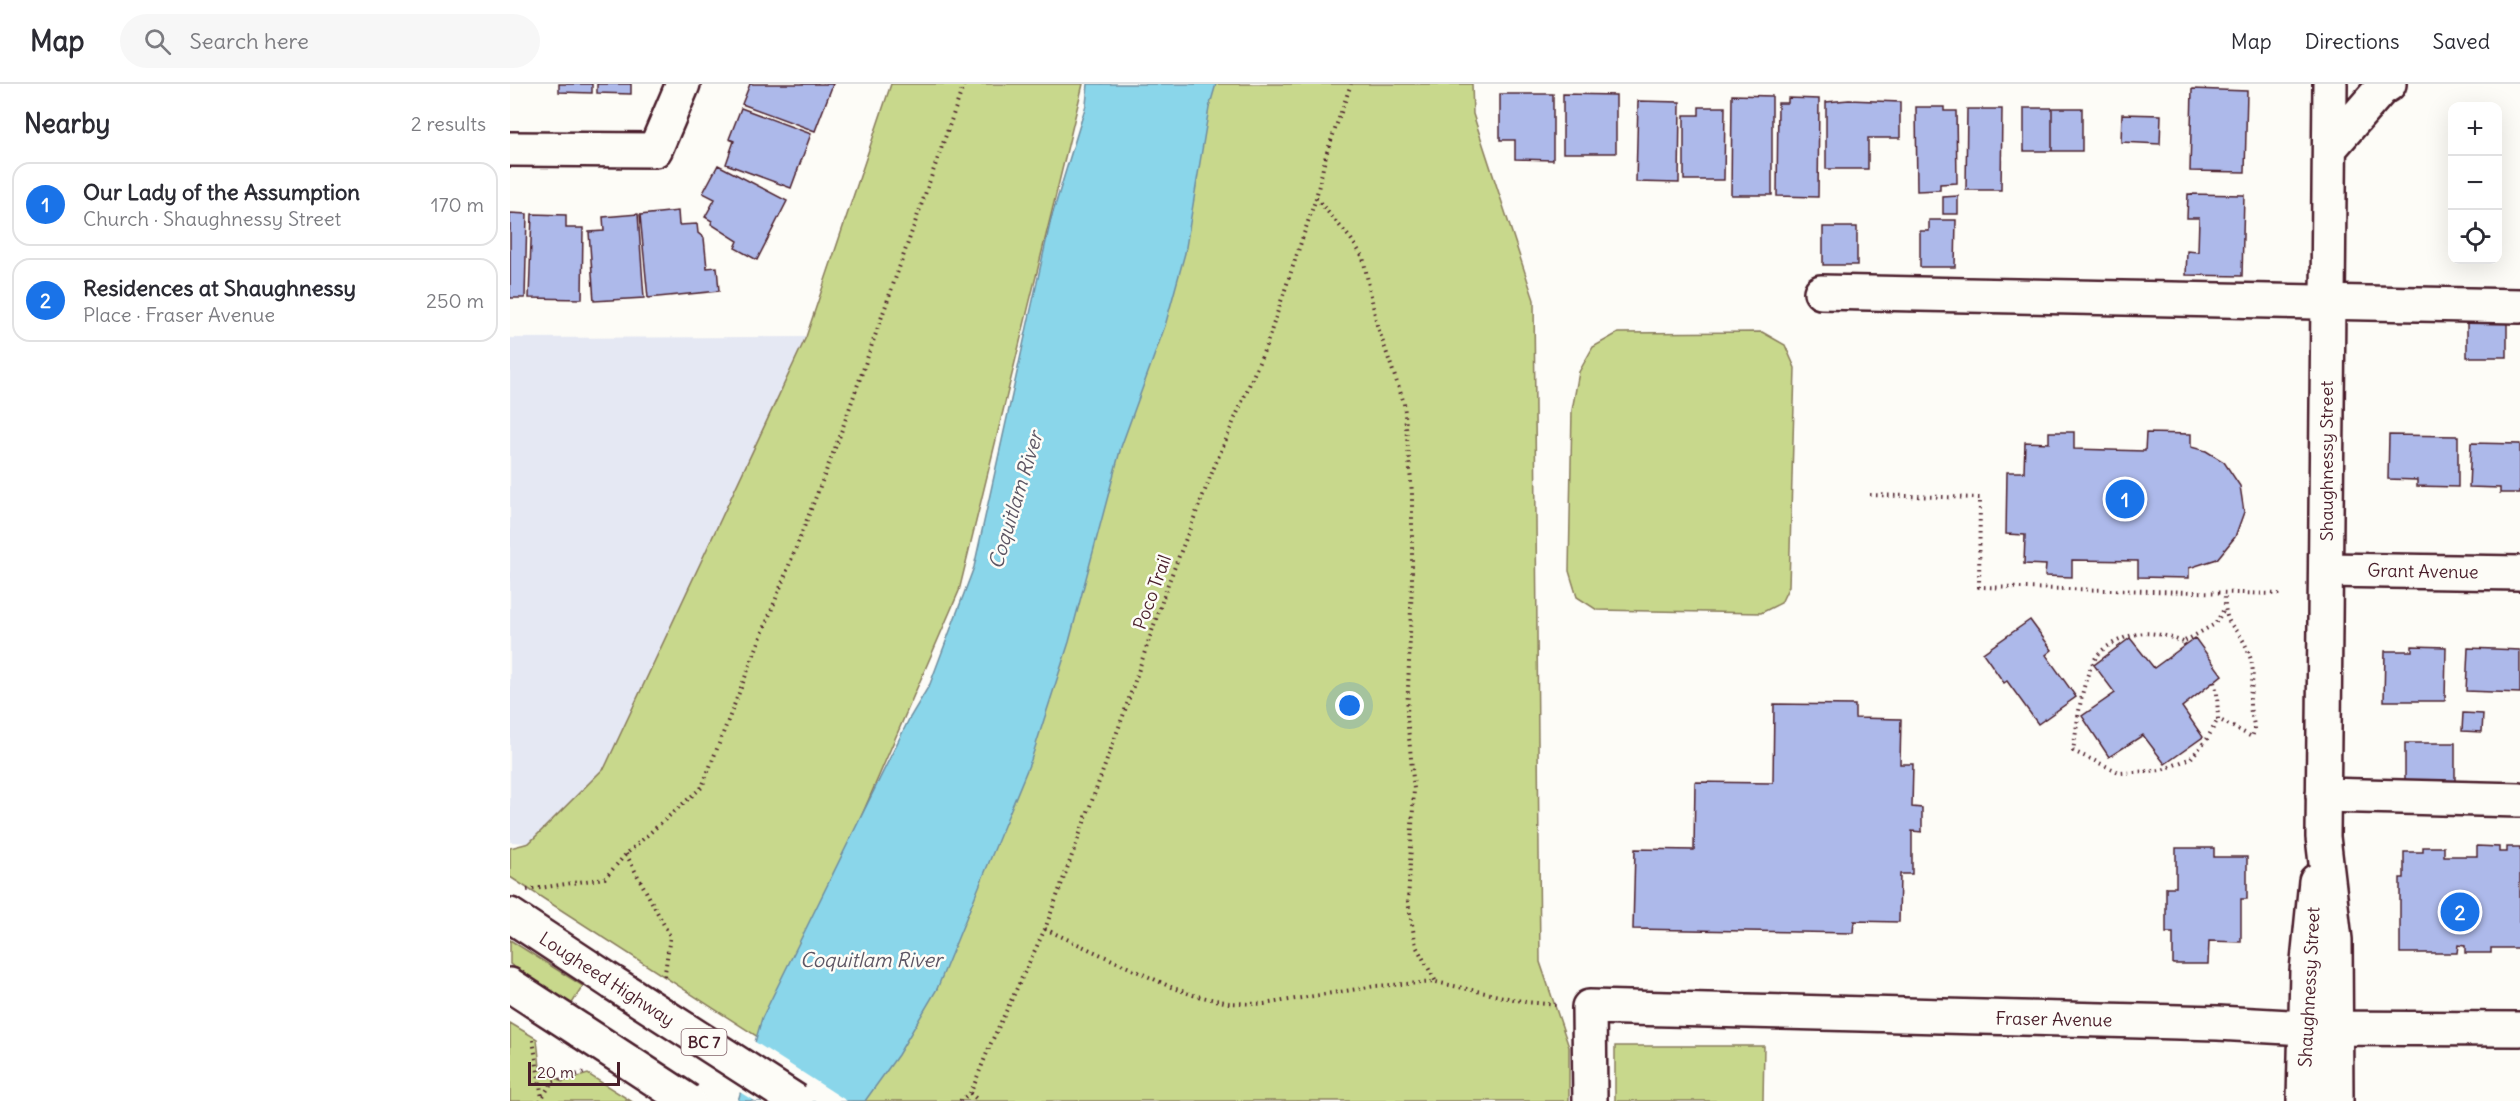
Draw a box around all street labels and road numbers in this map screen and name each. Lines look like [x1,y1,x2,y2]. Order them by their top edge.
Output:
street label: Shaughnessy Street [2315,381,2338,541]
street label: Poco Trail [1128,552,1176,632]
street label: Grant Avenue [2367,559,2479,583]
street label: Shaughnessy Street [2293,906,2325,1068]
street label: Lougheed Highway [535,927,679,1031]
street label: Fraser Avenue [1995,1006,2113,1032]
road number: BC 7 [682,1029,726,1055]

